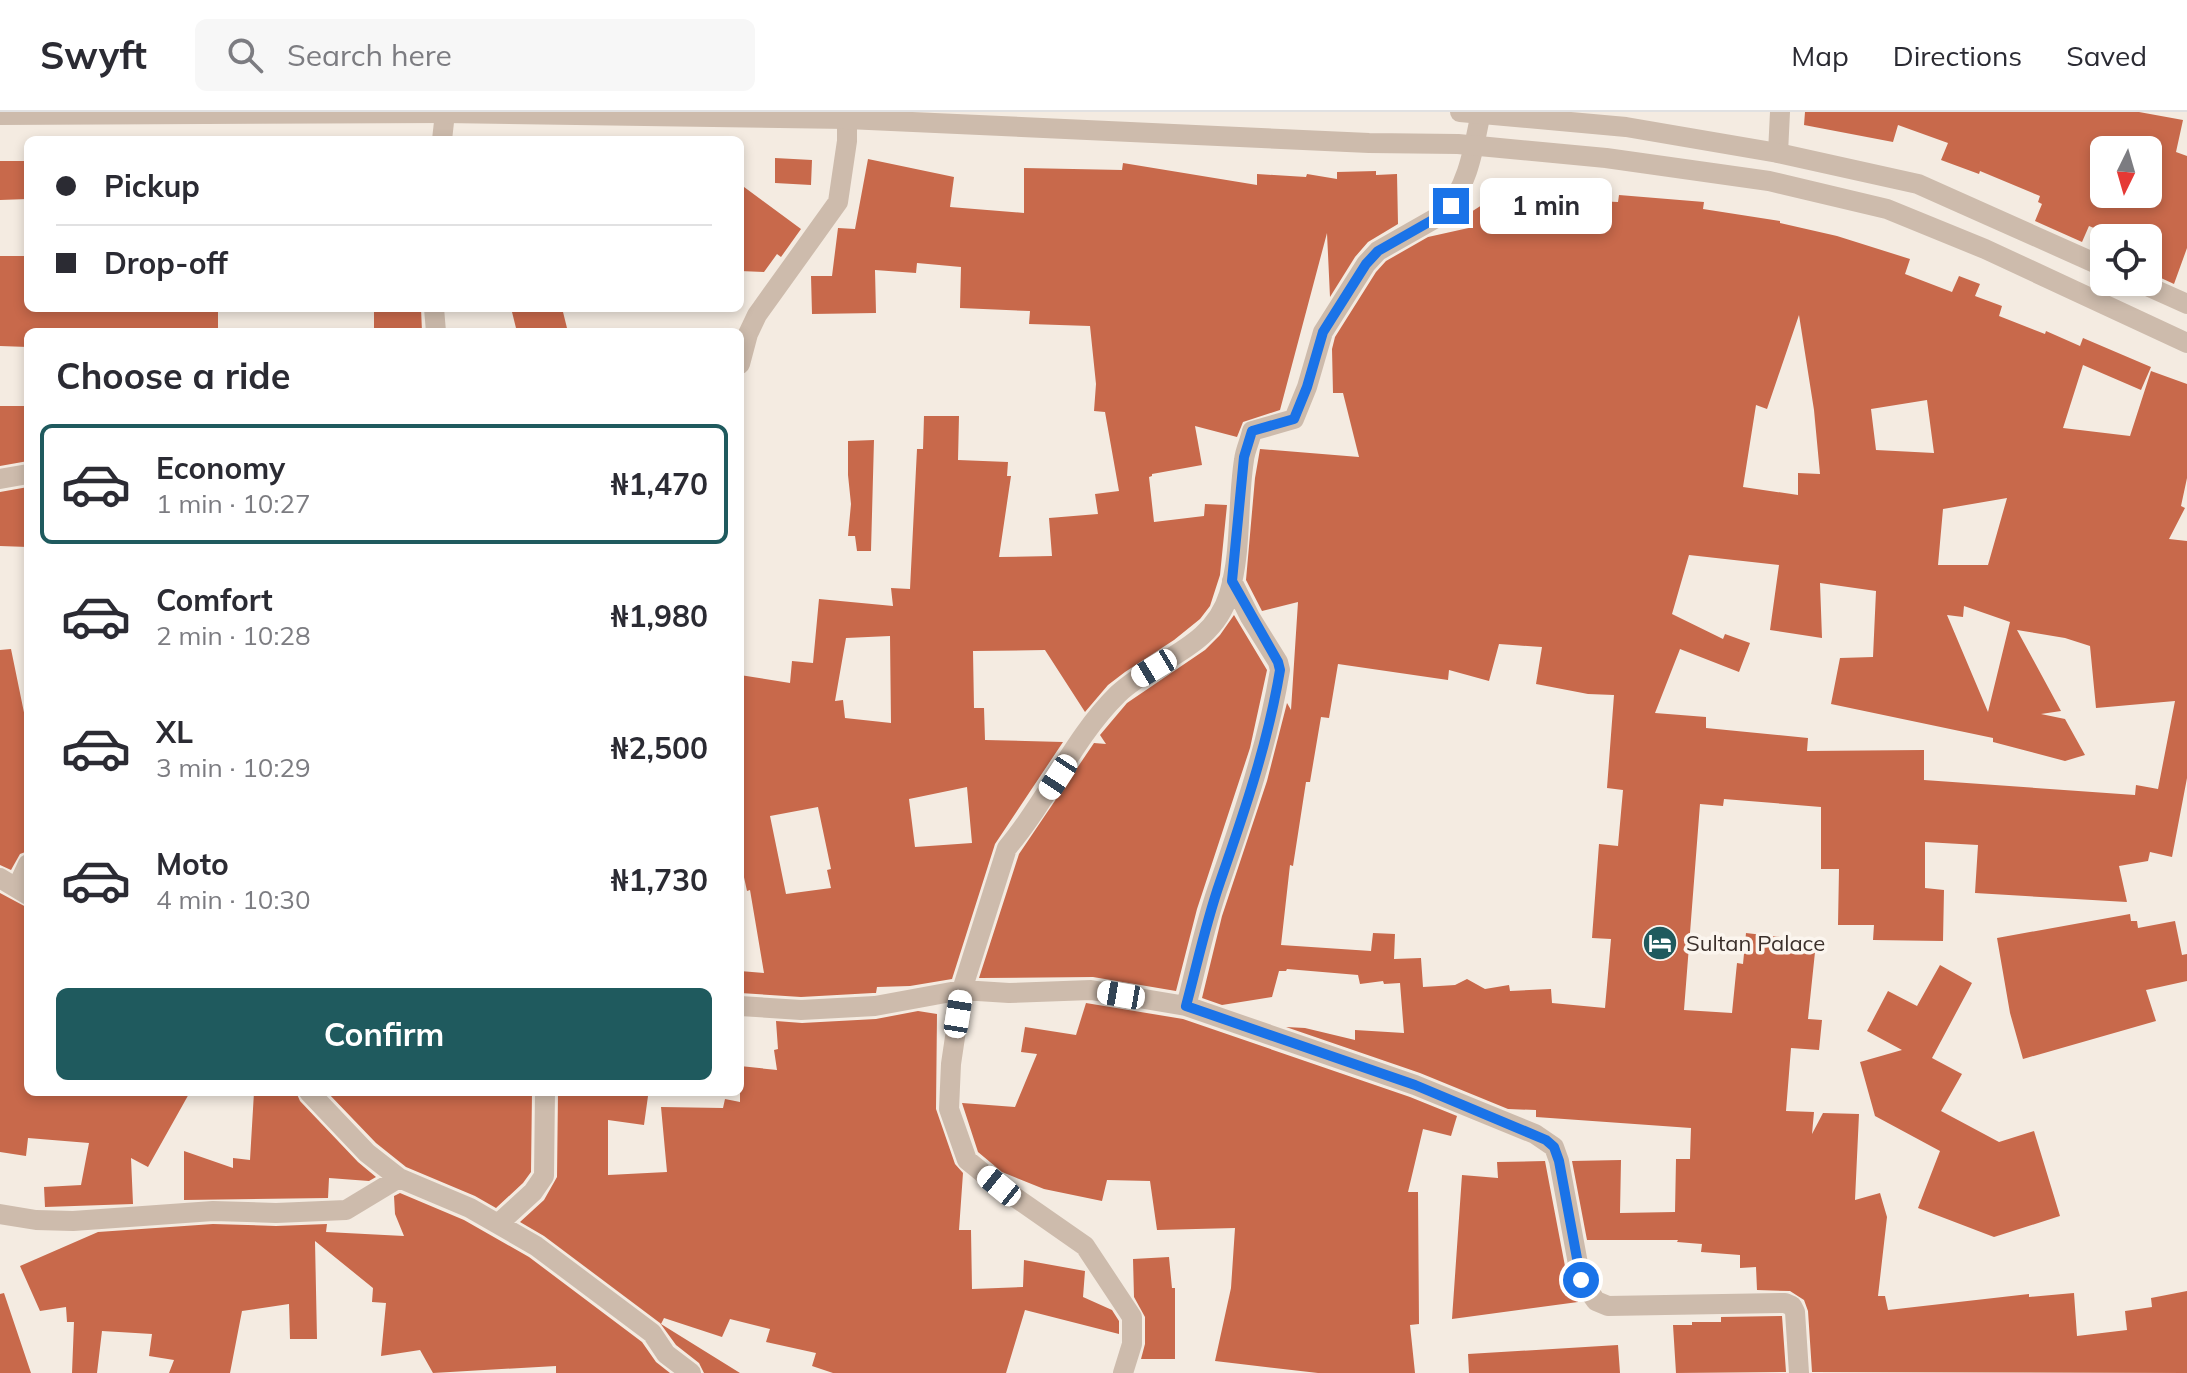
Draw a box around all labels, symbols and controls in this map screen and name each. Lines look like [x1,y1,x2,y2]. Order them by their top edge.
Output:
search box [195,19,755,91]
text: Swyft [40,31,147,79]
icon: search [223,33,267,77]
text: Search here [287,36,452,74]
text: Map [1791,38,1849,73]
text: Directions [1893,38,2022,73]
text: Saved [2066,38,2147,73]
north arrow [2090,136,2162,208]
map controls [2090,136,2162,296]
text: Pickup [104,167,200,205]
callout: 1 min [1479,178,1611,234]
route end [1433,188,1469,224]
text: 1 min [1512,189,1580,222]
button: locate [2090,224,2162,296]
text: Drop-off [104,244,228,282]
text: Choose a ride [56,353,290,398]
icon: car [60,448,132,520]
text: Economy [156,449,285,487]
text: ₦1,470 [611,465,708,503]
text: 1 min · 10:27 [156,487,311,520]
icon: car [60,580,132,652]
text: Comfort [156,581,273,619]
text: ₦1,980 [611,597,708,635]
text: 2 min · 10:28 [156,619,311,652]
car [1127,645,1181,691]
icon: car [60,712,132,784]
text: XL [156,713,193,751]
text: ₦2,500 [611,729,708,767]
car [1035,750,1081,804]
text: 3 min · 10:29 [156,751,311,784]
icon: car [60,844,132,916]
text: Moto [156,845,229,883]
text: ₦1,730 [611,861,708,899]
text: 4 min · 10:30 [156,883,311,916]
hotel icon: Sultan Palace [1641,924,1679,962]
place label: Sultan Palace [1686,929,1825,957]
car [1095,979,1147,1011]
button: Confirm [56,988,712,1080]
car [942,988,974,1040]
car [973,1162,1025,1210]
route start [1563,1262,1599,1298]

